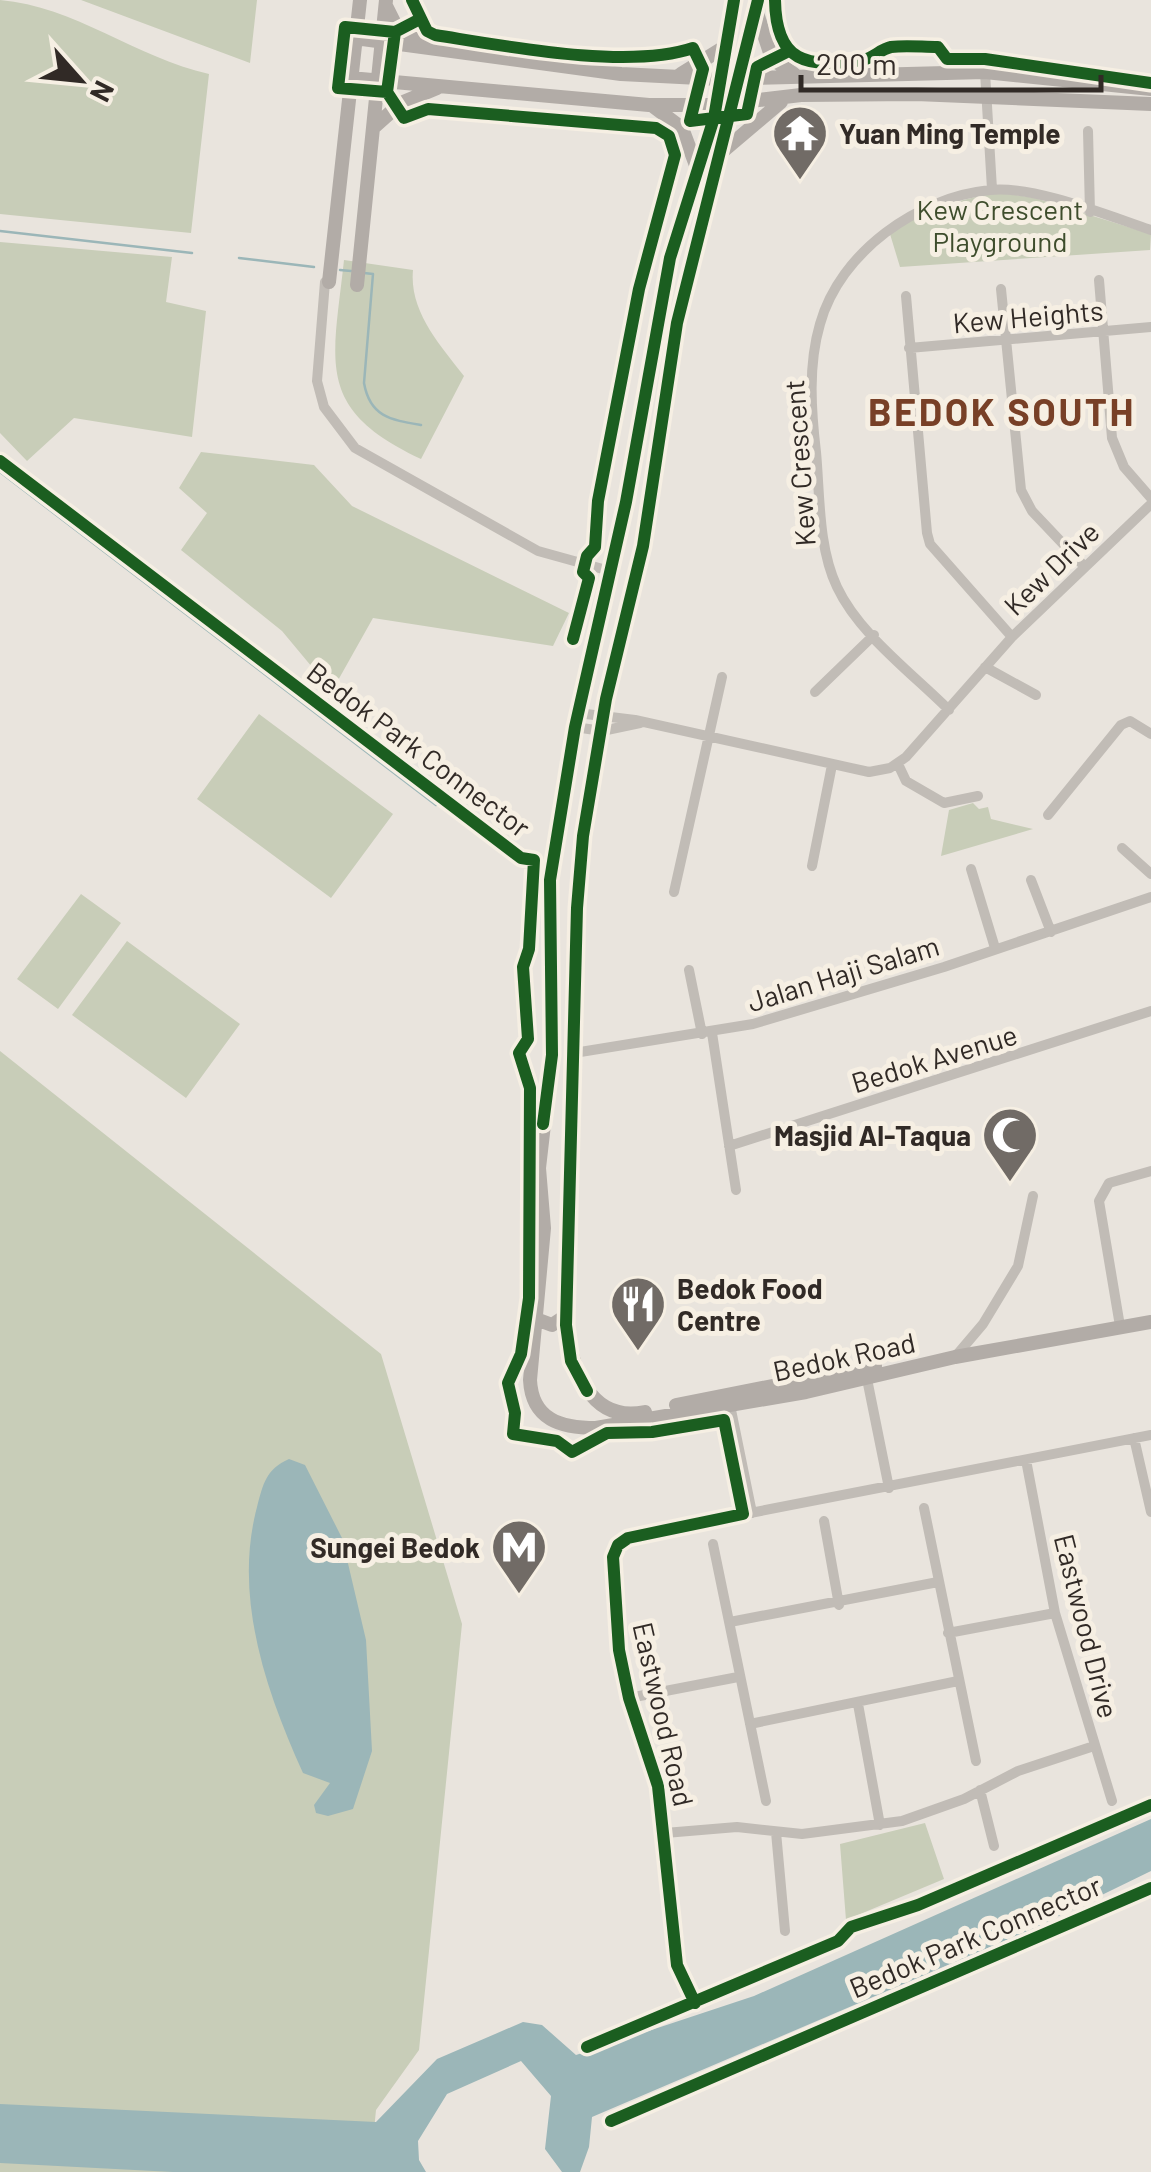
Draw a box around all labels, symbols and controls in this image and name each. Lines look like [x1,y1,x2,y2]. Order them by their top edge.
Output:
north arrow [30,30,130,130]
scale bar [801,30,1101,92]
text: 200 m [816,45,897,81]
text: N [84,76,123,108]
temple icon: Yuan Ming Temple [770,103,830,182]
place label: Yuan Ming Temple [839,116,1060,150]
park label: Kew Crescent Playground [917,192,1083,258]
street label: Kew Heights [951,292,1105,340]
street label: Kew Crescent [776,379,822,547]
district label: BEDOK SOUTH [868,388,1136,434]
street label: Kew Drive [996,514,1106,622]
street label: Bedok Park Connector [301,654,537,844]
street label: Jalan Haji Salam [743,928,943,1018]
street label: Bedok Avenue [847,1017,1021,1099]
mosque icon: Masjid Al-Taqua [980,1105,1040,1184]
place label: Masjid Al-Taqua [774,1118,971,1152]
place label: Bedok Food Centre [677,1271,823,1337]
restaurant icon: Bedok Food Centre [608,1274,668,1353]
street label: Bedok Road [770,1324,918,1388]
metro station icon: Sungei Bedok [489,1517,549,1596]
place label: Sungei Bedok [310,1530,480,1564]
street label: Eastwood Drive [1048,1530,1126,1722]
street label: Eastwood Road [626,1619,702,1809]
street label: Bedok Park Connector [844,1868,1106,2004]

